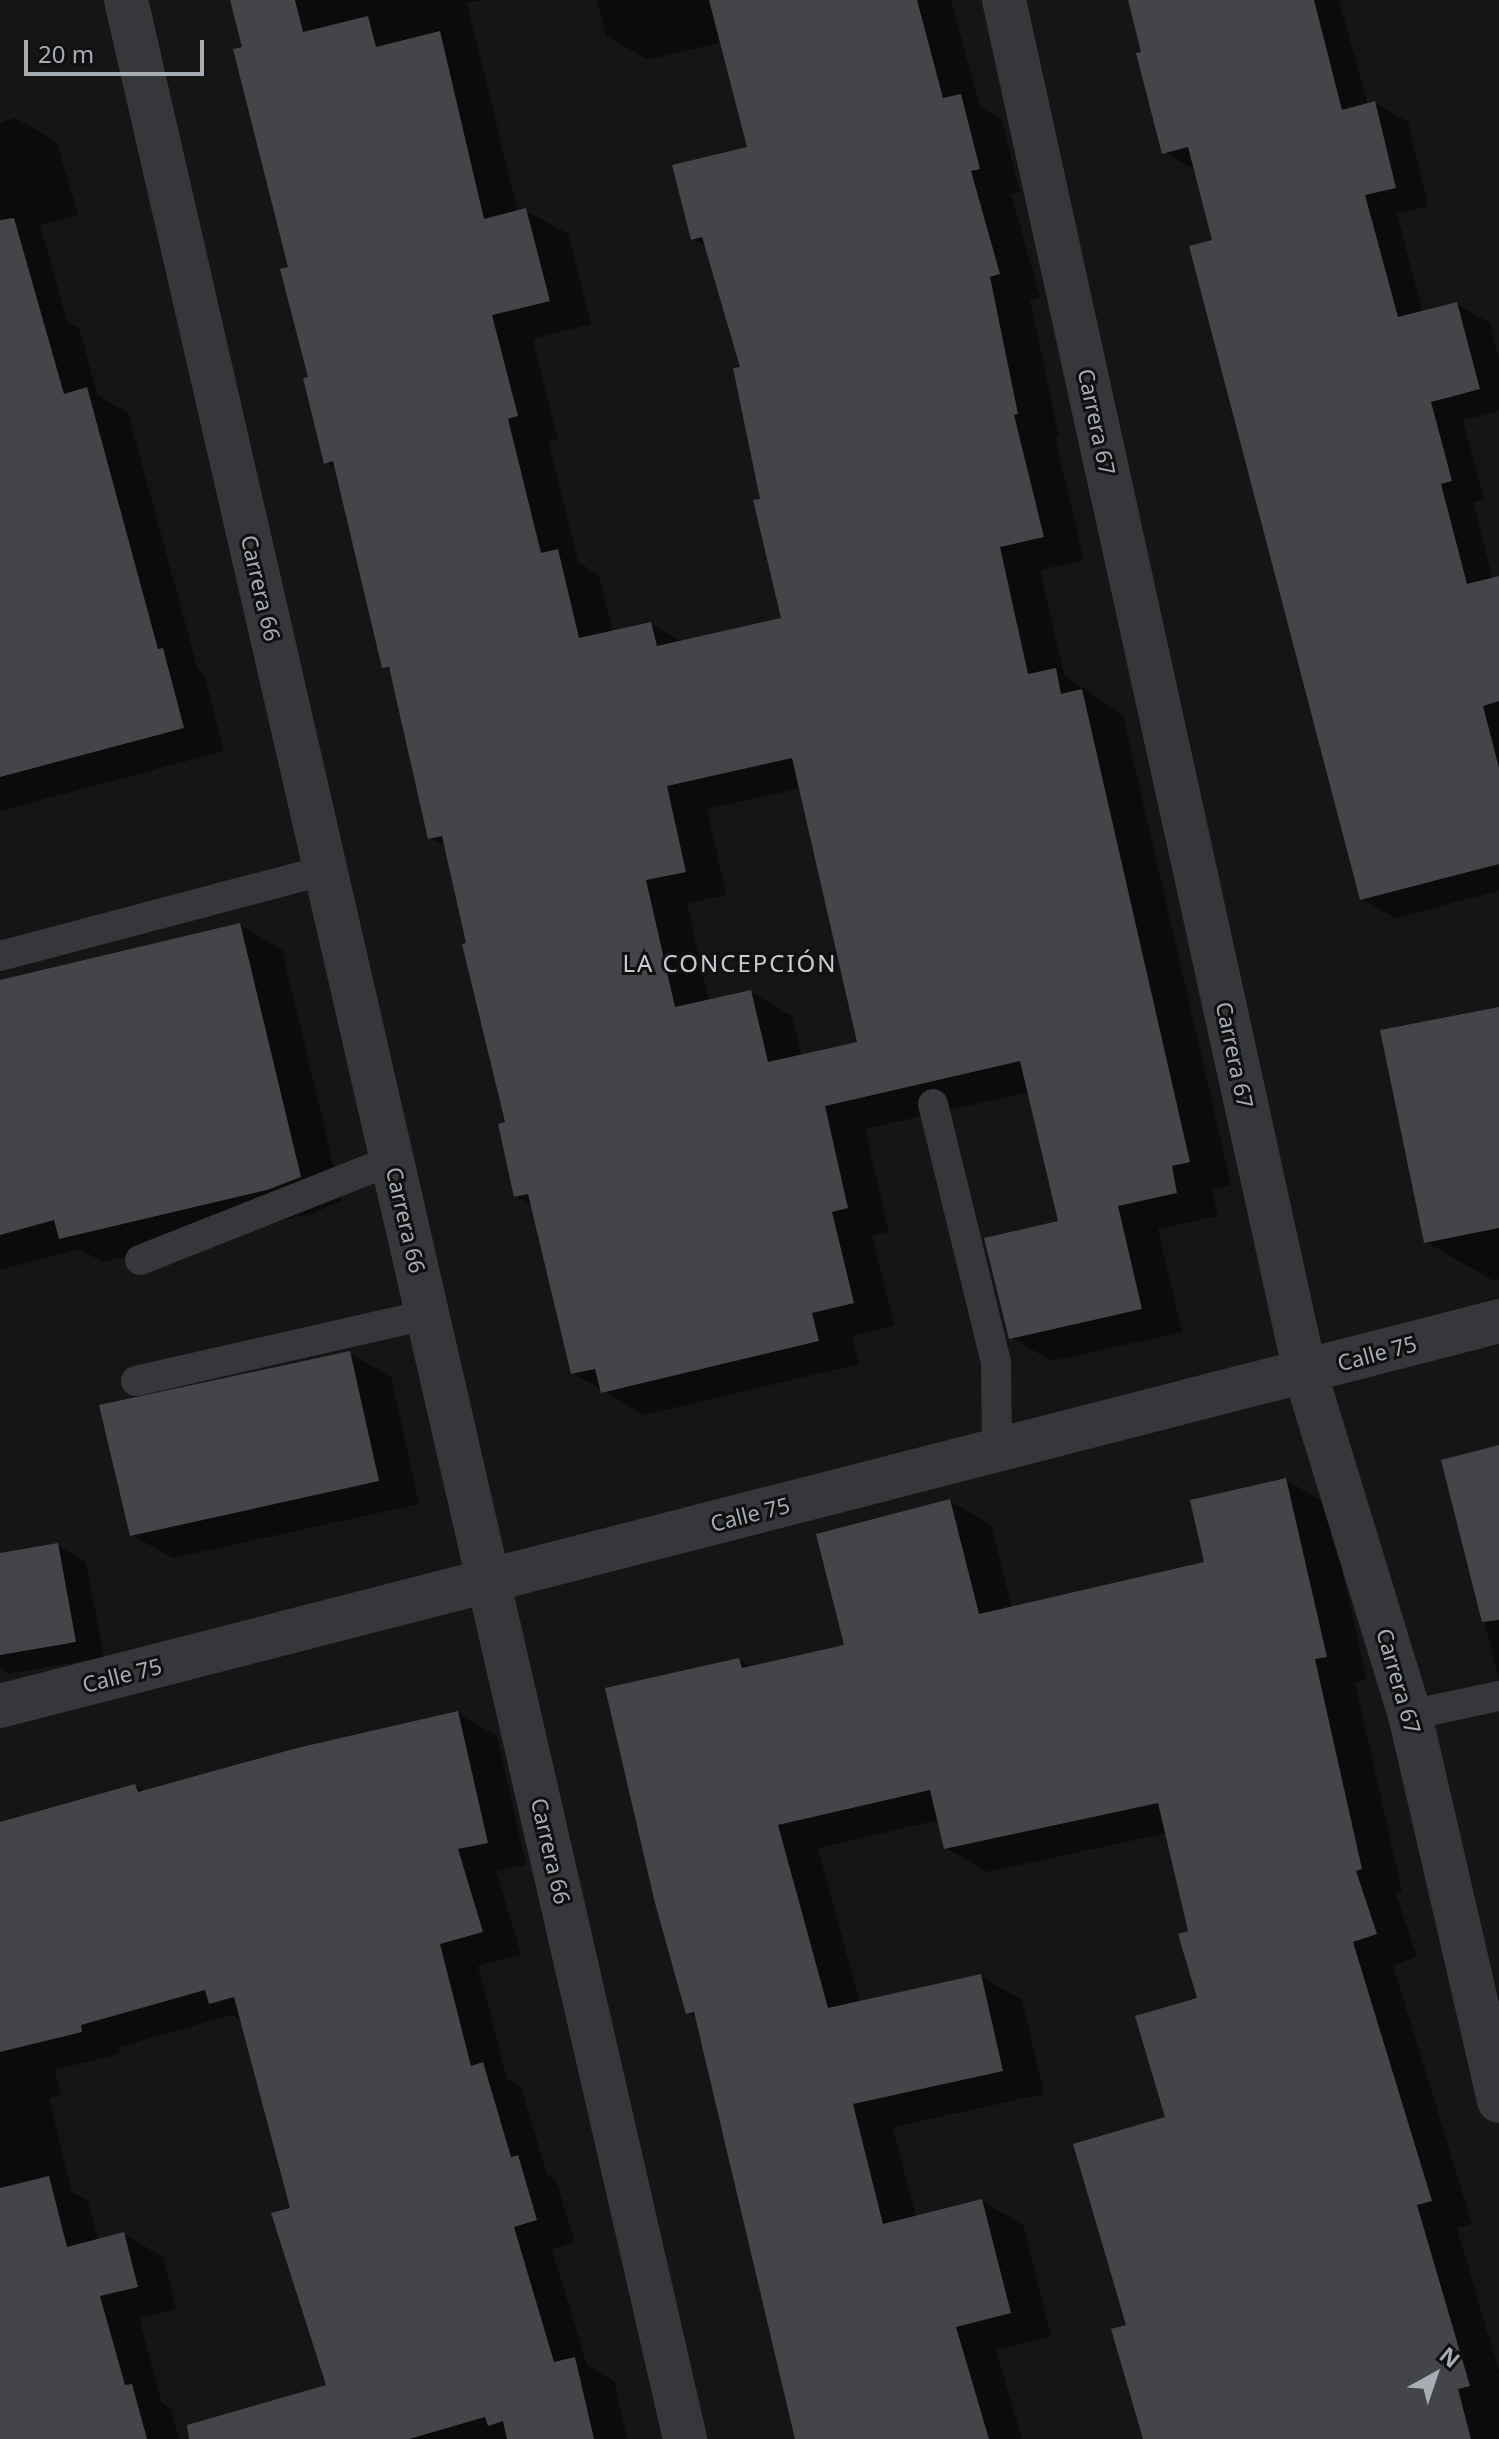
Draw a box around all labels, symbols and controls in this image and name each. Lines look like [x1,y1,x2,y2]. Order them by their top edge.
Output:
scale bar [28,24,208,74]
text: 20 m [38,37,94,70]
street label: Carrera 67 [1073,366,1121,478]
street label: Carrera 66 [236,532,286,644]
district label: LA CONCEPCIÓN [622,949,838,977]
street label: Carrera 67 [1211,999,1259,1111]
street label: Carrera 66 [381,1164,431,1276]
street label: Calle 75 [1335,1330,1419,1376]
street label: Calle 75 [708,1491,792,1537]
street label: Carrera 67 [1371,1625,1427,1737]
street label: Calle 75 [80,1652,164,1698]
street label: Carrera 66 [526,1795,576,1907]
north arrow [1395,2335,1475,2415]
text: N [1434,2339,1467,2374]

